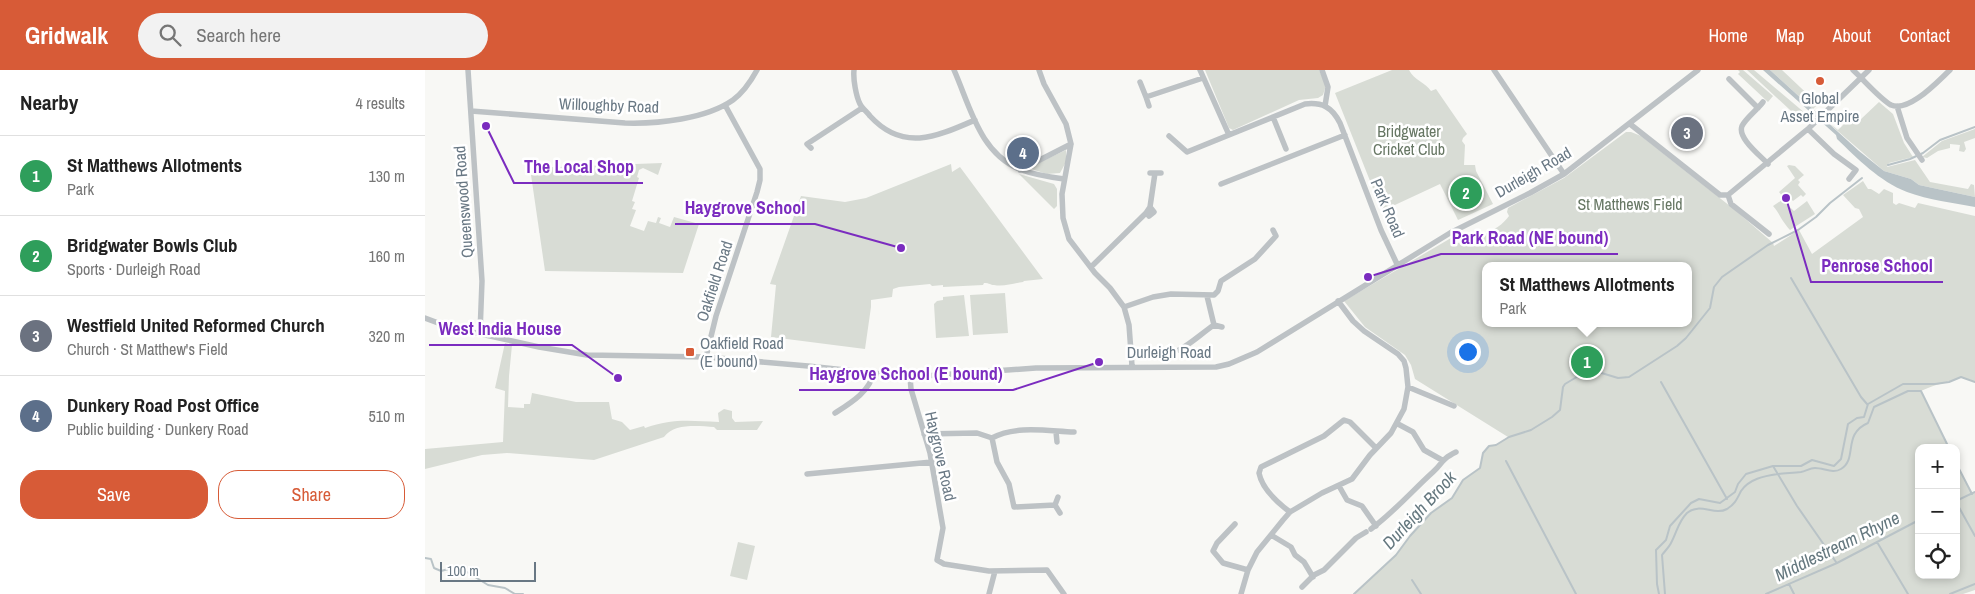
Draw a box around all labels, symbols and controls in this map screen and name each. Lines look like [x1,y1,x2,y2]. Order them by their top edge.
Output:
search box [138,13,488,58]
text: Gridwalk [25,19,108,51]
icon: search [156,21,184,49]
text: Search here [196,22,281,48]
text: Home [1708,23,1748,48]
text: Map [1776,23,1805,48]
text: About [1833,23,1871,48]
text: Contact [1899,23,1950,48]
marker: Global Asset Empire [1814,75,1826,87]
place label: Global Asset Empire [1780,87,1859,127]
text: Nearby [20,88,78,117]
text: 4 results [355,92,405,114]
street label: Willoughby Road [559,92,659,118]
pin: 3 [1671,114,1703,152]
park label: Bridgwater Cricket Club [1373,120,1445,160]
pin: 4 [1007,134,1039,172]
street label: Durleigh Road [1491,141,1575,203]
street label: Queenswood Road [448,145,478,259]
callout: The Local Shop [514,150,643,183]
text: St Matthews Allotments [67,152,242,178]
text: The Local Shop [524,154,634,179]
text: 1 [32,165,40,187]
text: 130 m [369,165,405,187]
pin: 2 [1450,174,1482,212]
street label: Park Road [1366,175,1410,241]
text: Park [67,178,94,200]
callout: Haygrove School [675,191,815,224]
park label: St Matthews Field [1577,193,1683,215]
text: Haygrove School [685,195,805,220]
callout: Park Road (NE bound) [1441,221,1618,254]
text: Park Road (NE bound) [1452,225,1608,250]
text: Bridgwater Bowls Club [67,232,238,258]
street label: Oakfield Road [691,238,737,324]
text: 2 [32,245,40,267]
text: 160 m [369,245,405,267]
callout: Penrose School [1811,249,1943,282]
text: Penrose School [1821,253,1933,278]
text: Sports · Durleigh Road [67,258,200,280]
popup [1482,262,1692,327]
text: St Matthews Allotments [1499,271,1675,297]
text: Park [1499,297,1526,319]
text: Westfield United Reformed Church [67,312,325,338]
callout: West India House [429,312,572,345]
text: West India House [439,316,561,341]
text: 3 [32,325,40,347]
text: 320 m [369,325,405,347]
place label: Oakfield Road (E bound) [700,332,784,372]
text: Church · St Matthew's Field [67,338,228,360]
your location [1455,339,1481,365]
street label: Durleigh Road [1127,341,1211,363]
pin: 1 [1571,343,1603,381]
marker: Oakfield Road (E bound) [684,346,696,358]
callout: Haygrove School (E bound) [799,357,1013,390]
text: Haygrove School (E bound) [809,361,1003,386]
text: Dunkery Road Post Office [67,392,259,418]
text: 4 [32,405,40,427]
text: 510 m [369,405,405,427]
street label: Haygrove Road [920,409,962,503]
text: Public building · Dunkery Road [67,418,249,440]
map controls [1915,444,1960,579]
button: + [1915,444,1960,489]
water label: Durleigh Brook [1376,465,1462,555]
button: Save [20,470,208,519]
button: Share [218,470,405,519]
button: − [1915,489,1960,534]
water label: Middlestream Rhyne [1770,505,1904,587]
button: locate [1915,534,1960,579]
scale bar [440,559,536,582]
text: 100 m [447,562,479,580]

